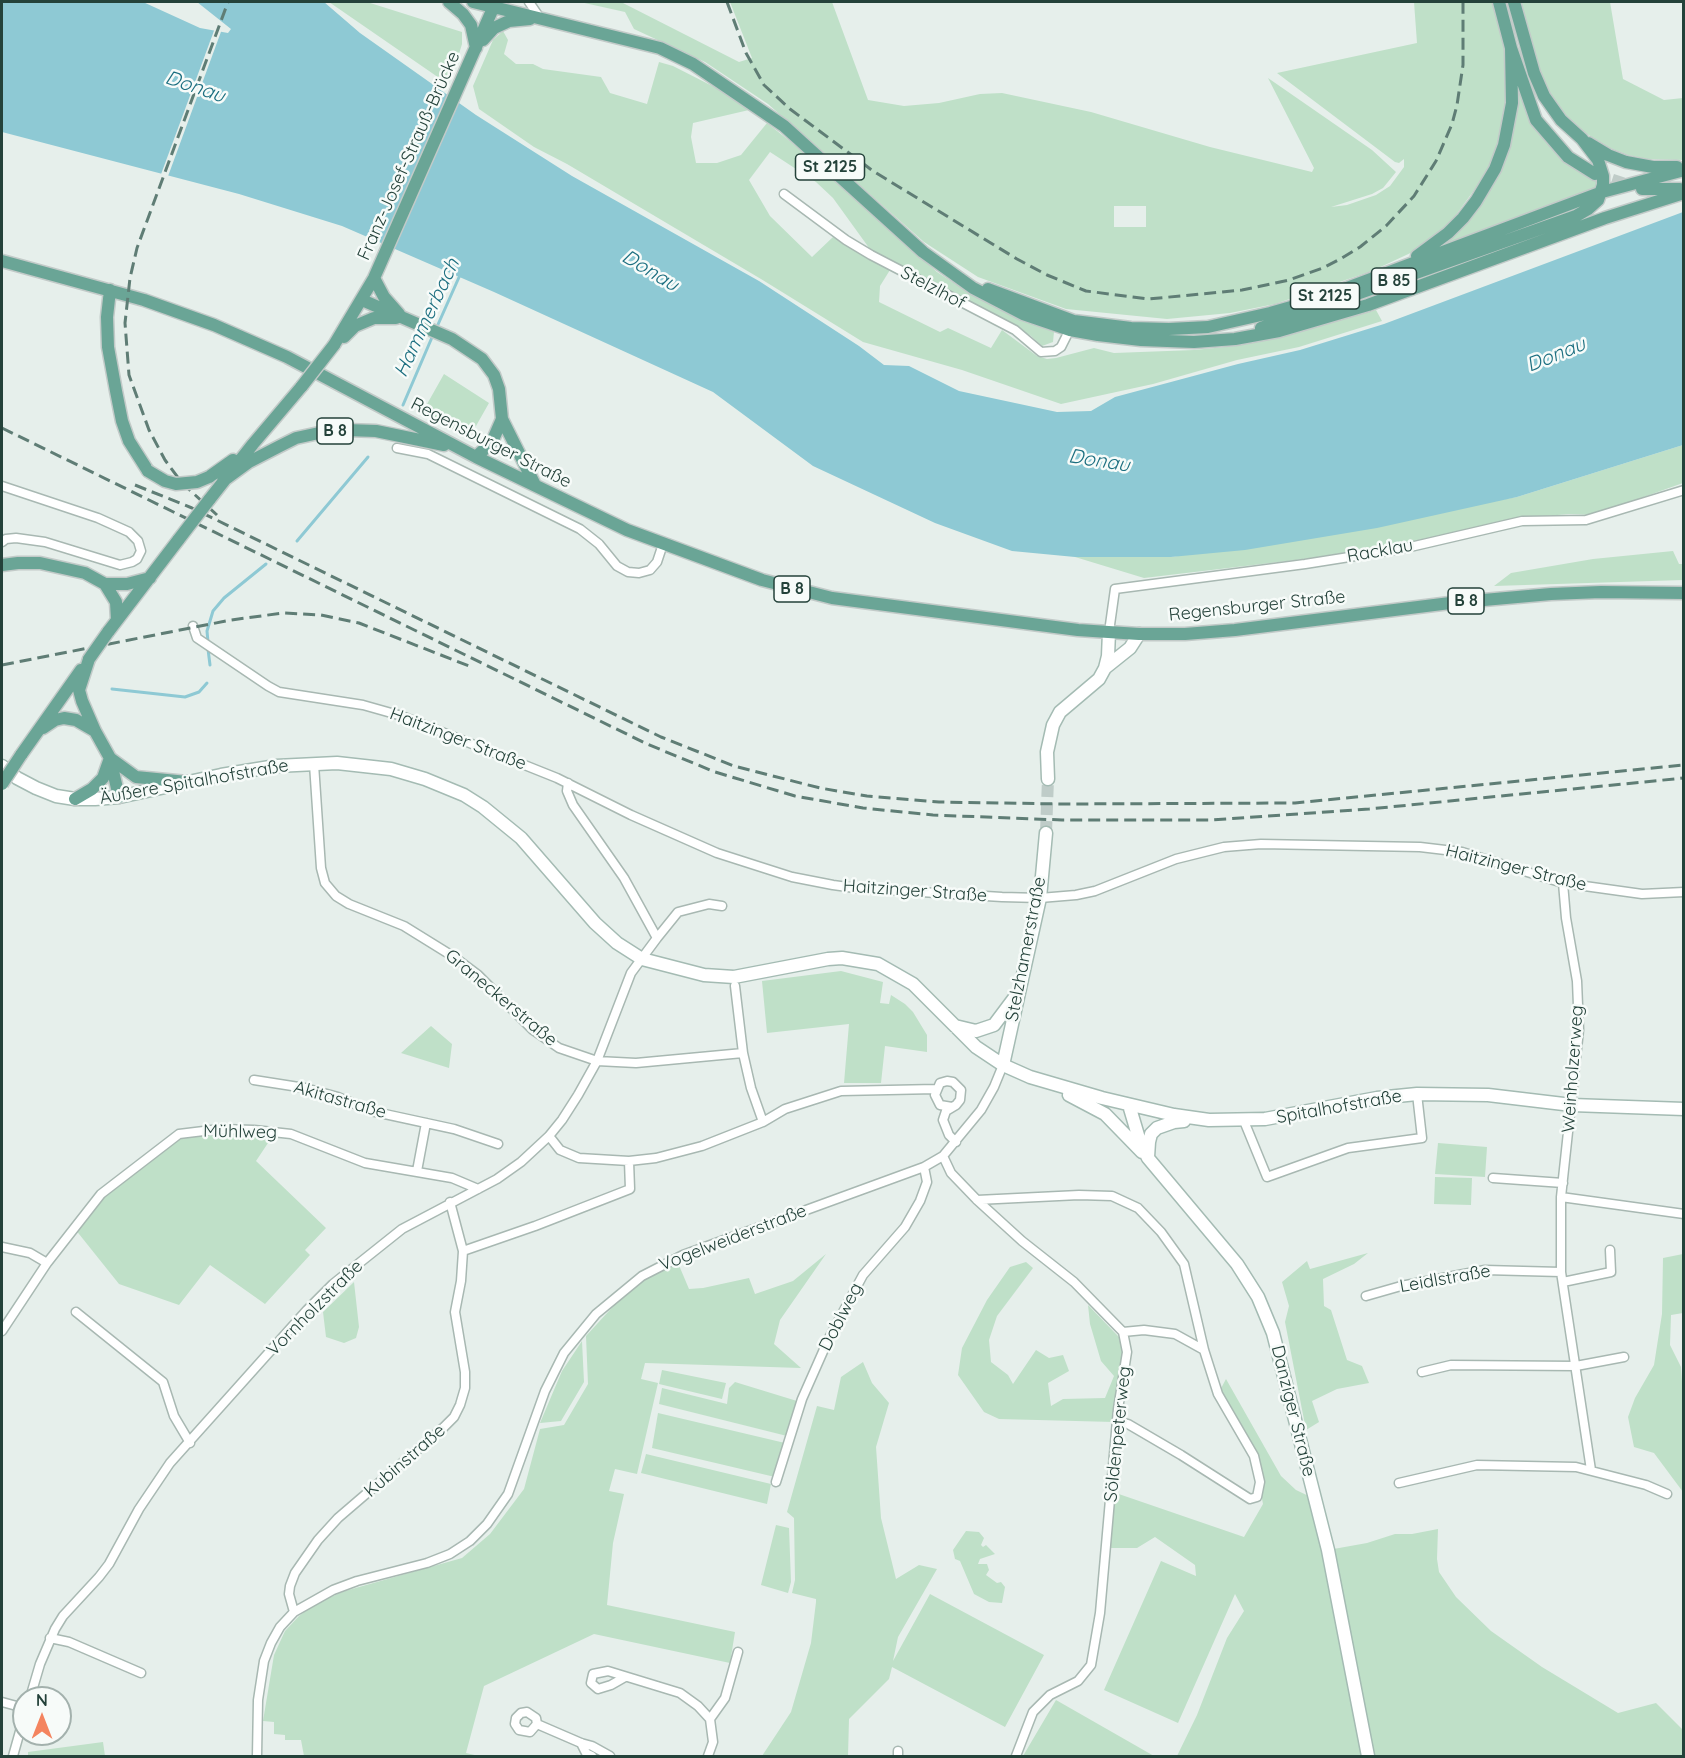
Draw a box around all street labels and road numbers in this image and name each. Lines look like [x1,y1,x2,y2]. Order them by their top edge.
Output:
street label: Franz-Josef-Strauß-Brücke [353,48,465,264]
road number: St 2125 [796,154,864,180]
street label: Stelzlhof [897,262,969,314]
road number: B 85 [1372,268,1416,294]
road number: St 2125 [1290,283,1360,309]
street label: Regensburger Straße [407,393,575,493]
road number: B 8 [317,418,353,444]
street label: Racklau [1345,535,1415,567]
road number: B 8 [774,576,810,602]
street label: Regensburger Straße [1168,586,1346,626]
road number: B 8 [1448,588,1484,614]
street label: Haitzinger Straße [387,703,529,775]
street label: Äußere Spitalhofstraße [98,755,290,809]
street label: Haitzinger Straße [1443,840,1589,896]
street label: Haitzinger Straße [842,875,988,907]
street label: Stelzhamerstraße [1001,875,1051,1023]
street label: Graneckerstraße [441,945,561,1051]
street label: Weinholzerweg [1558,1004,1588,1134]
street label: Akitastraße [291,1076,389,1124]
street label: Spitalhofstraße [1275,1085,1403,1129]
street label: Mühlweg [203,1121,277,1143]
street label: Vogelweiderstraße [656,1200,810,1276]
street label: Vornholzstraße [263,1256,367,1360]
street label: Leidlstraße [1398,1260,1492,1298]
street label: Doblweg [815,1279,867,1355]
street label: Danziger Straße [1266,1343,1320,1479]
street label: Söldenpeterweg [1100,1365,1136,1503]
street label: Kubinstraße [360,1420,450,1502]

